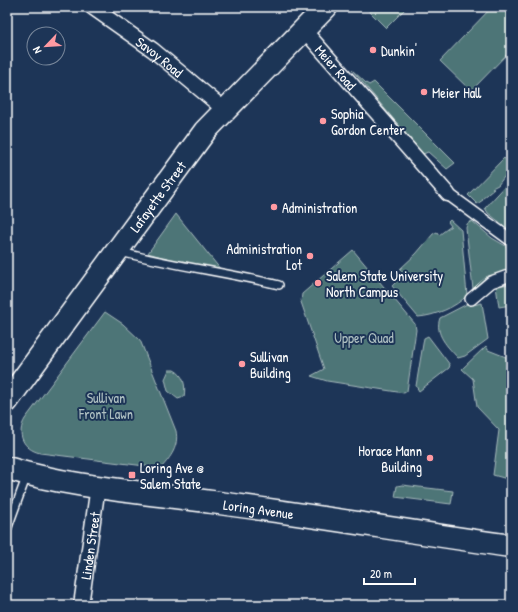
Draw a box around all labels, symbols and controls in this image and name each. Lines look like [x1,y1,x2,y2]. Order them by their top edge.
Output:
north arrow [26,26,66,66]
street label: Savoy Road [133,32,188,81]
street label: Meier Road [311,40,362,94]
place label: Dunkin' [381,41,417,60]
text: N [29,44,45,56]
marker: Dunkin' [368,45,378,55]
place label: Meier Hall [432,83,482,102]
marker: Meier Hall [419,87,429,97]
place label: Sophia Gordon Center [331,104,405,139]
marker: Sophia Gordon Center [318,116,328,126]
street label: Lafayette Street [125,157,190,236]
place label: Administration [282,198,357,217]
marker: Administration [269,202,279,212]
place label: Administration Lot [227,239,302,274]
marker: Administration Lot [305,251,315,261]
place label: Salem State University North Campus [326,266,443,302]
marker: Salem State University North Campus [313,278,323,288]
park label: Upper Quad [334,328,394,348]
place label: Sullivan Building [250,347,291,383]
marker: Sullivan Building [237,359,247,369]
park label: Sullivan Front Lawn [78,388,133,423]
place label: Horace Mann Building [358,441,422,477]
marker: Horace Mann Building [425,453,435,463]
place label: Loring Ave @ Salem State [140,458,204,493]
marker: Loring Ave @ Salem State [127,470,137,480]
street label: Loring Avenue [222,494,295,523]
street label: Linden Street [75,510,104,581]
scale bar [364,560,415,586]
text: 20 m [370,565,392,582]

